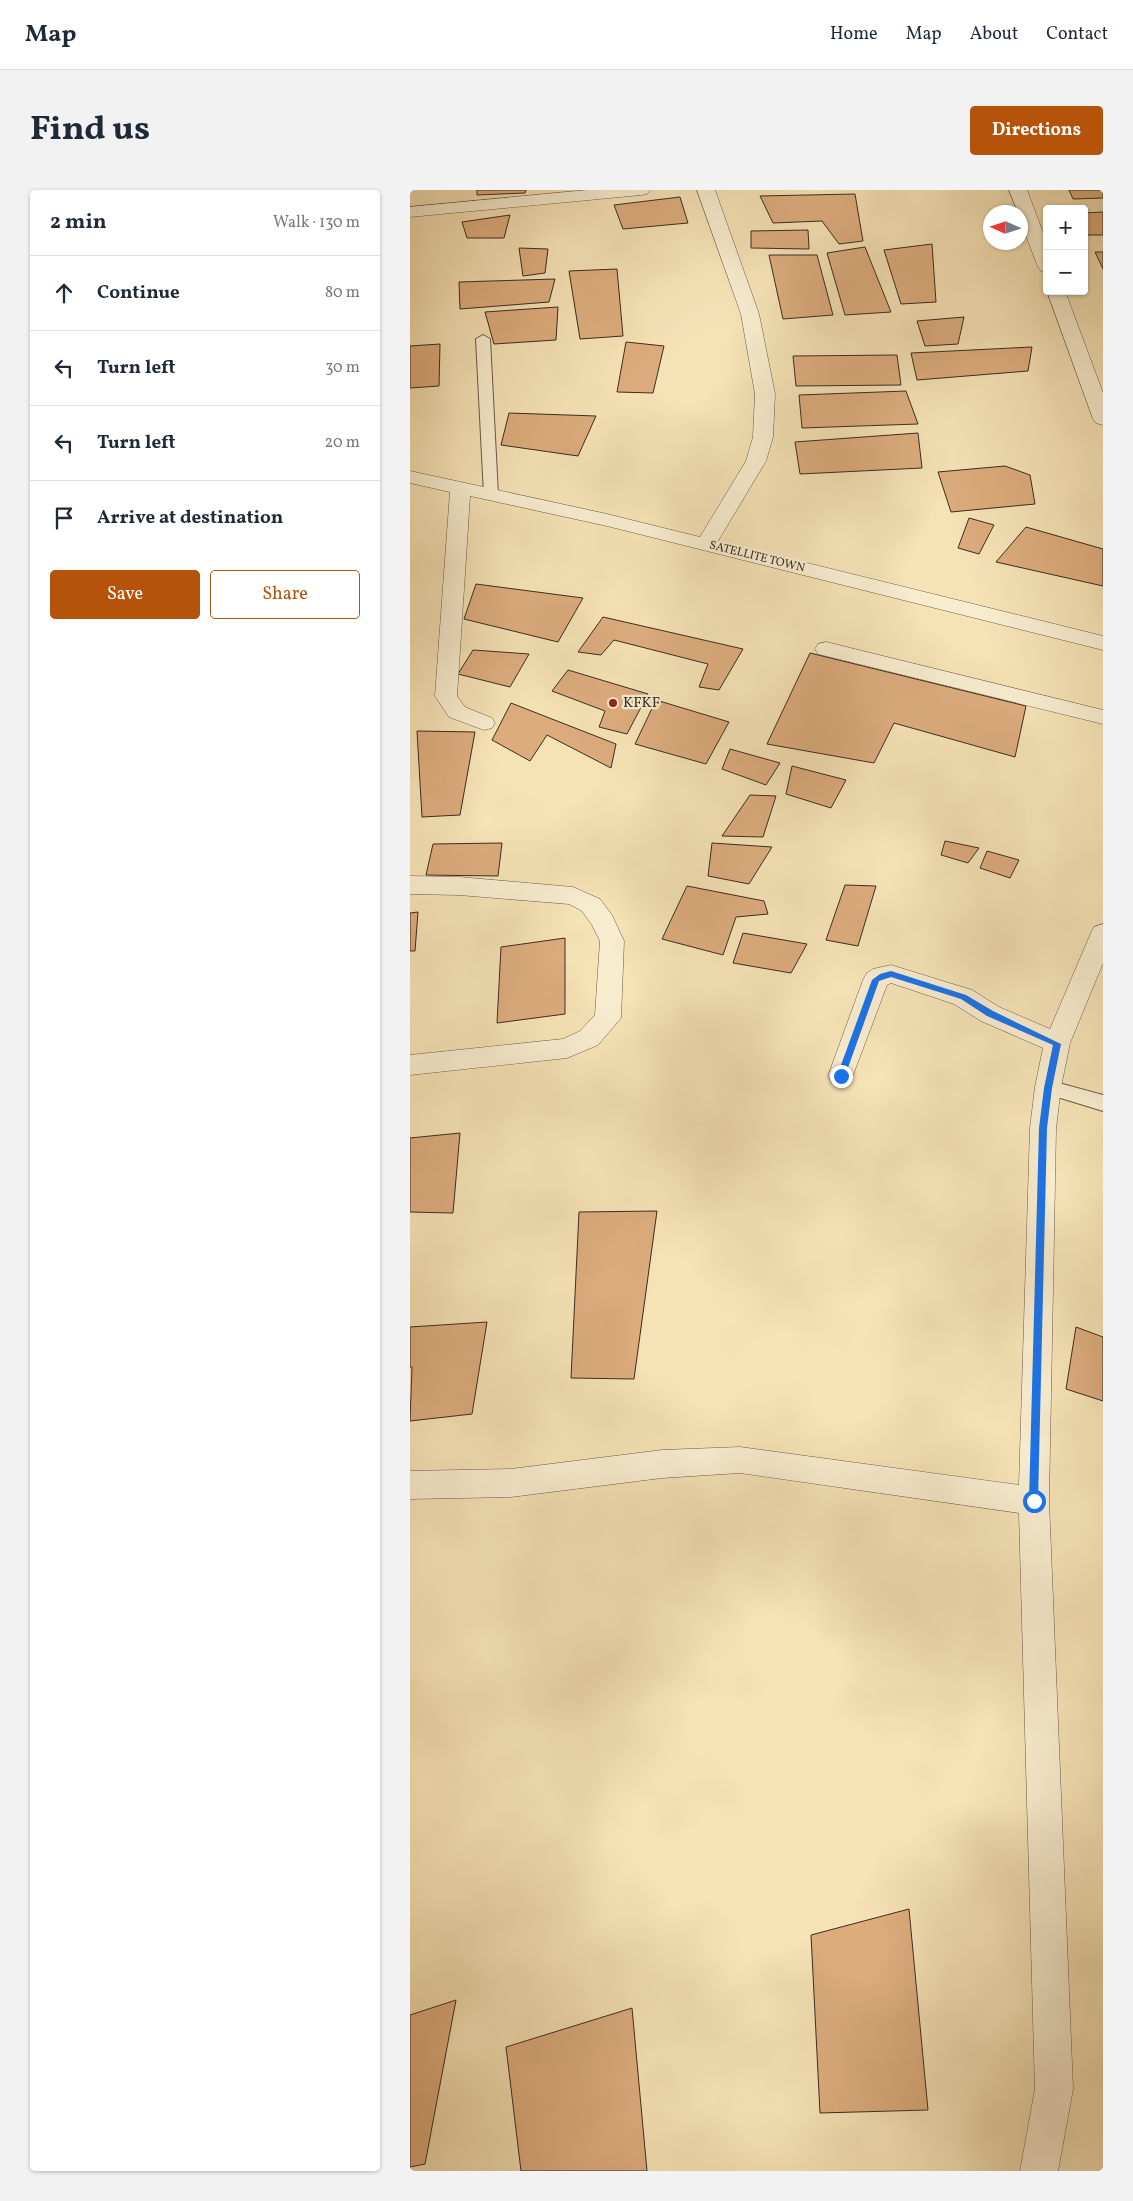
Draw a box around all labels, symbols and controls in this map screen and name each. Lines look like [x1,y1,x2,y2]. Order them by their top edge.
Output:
text: Map [25,18,76,52]
text: Home [830,22,878,47]
text: Map [906,22,942,47]
text: About [970,22,1018,47]
text: Contact [1046,22,1108,47]
text: Find us [30,106,150,154]
button: Directions [970,106,1103,155]
north arrow [983,205,1028,250]
map controls [1043,205,1088,295]
button: + [1043,205,1088,250]
text: 2 min [50,208,107,237]
text: Walk · 130 m [273,212,360,234]
button: − [1043,250,1088,295]
icon: ahead [50,279,78,307]
text: Continue [97,280,180,306]
text: 80 m [325,282,360,304]
icon: left [50,354,78,382]
text: Turn left [97,355,176,381]
text: 30 m [325,357,360,379]
icon: left [50,429,78,457]
text: Turn left [97,430,176,456]
text: 20 m [325,432,360,454]
icon: arrive [50,504,78,532]
text: Arrive at destination [97,505,283,531]
street label: SATELLITE TOWN [708,537,807,577]
button: Save [50,570,200,619]
button: Share [210,570,360,619]
place label: KFKF [623,693,660,714]
marker: KFKF [607,697,619,709]
route end [830,1065,853,1088]
route start [1023,1490,1046,1513]

